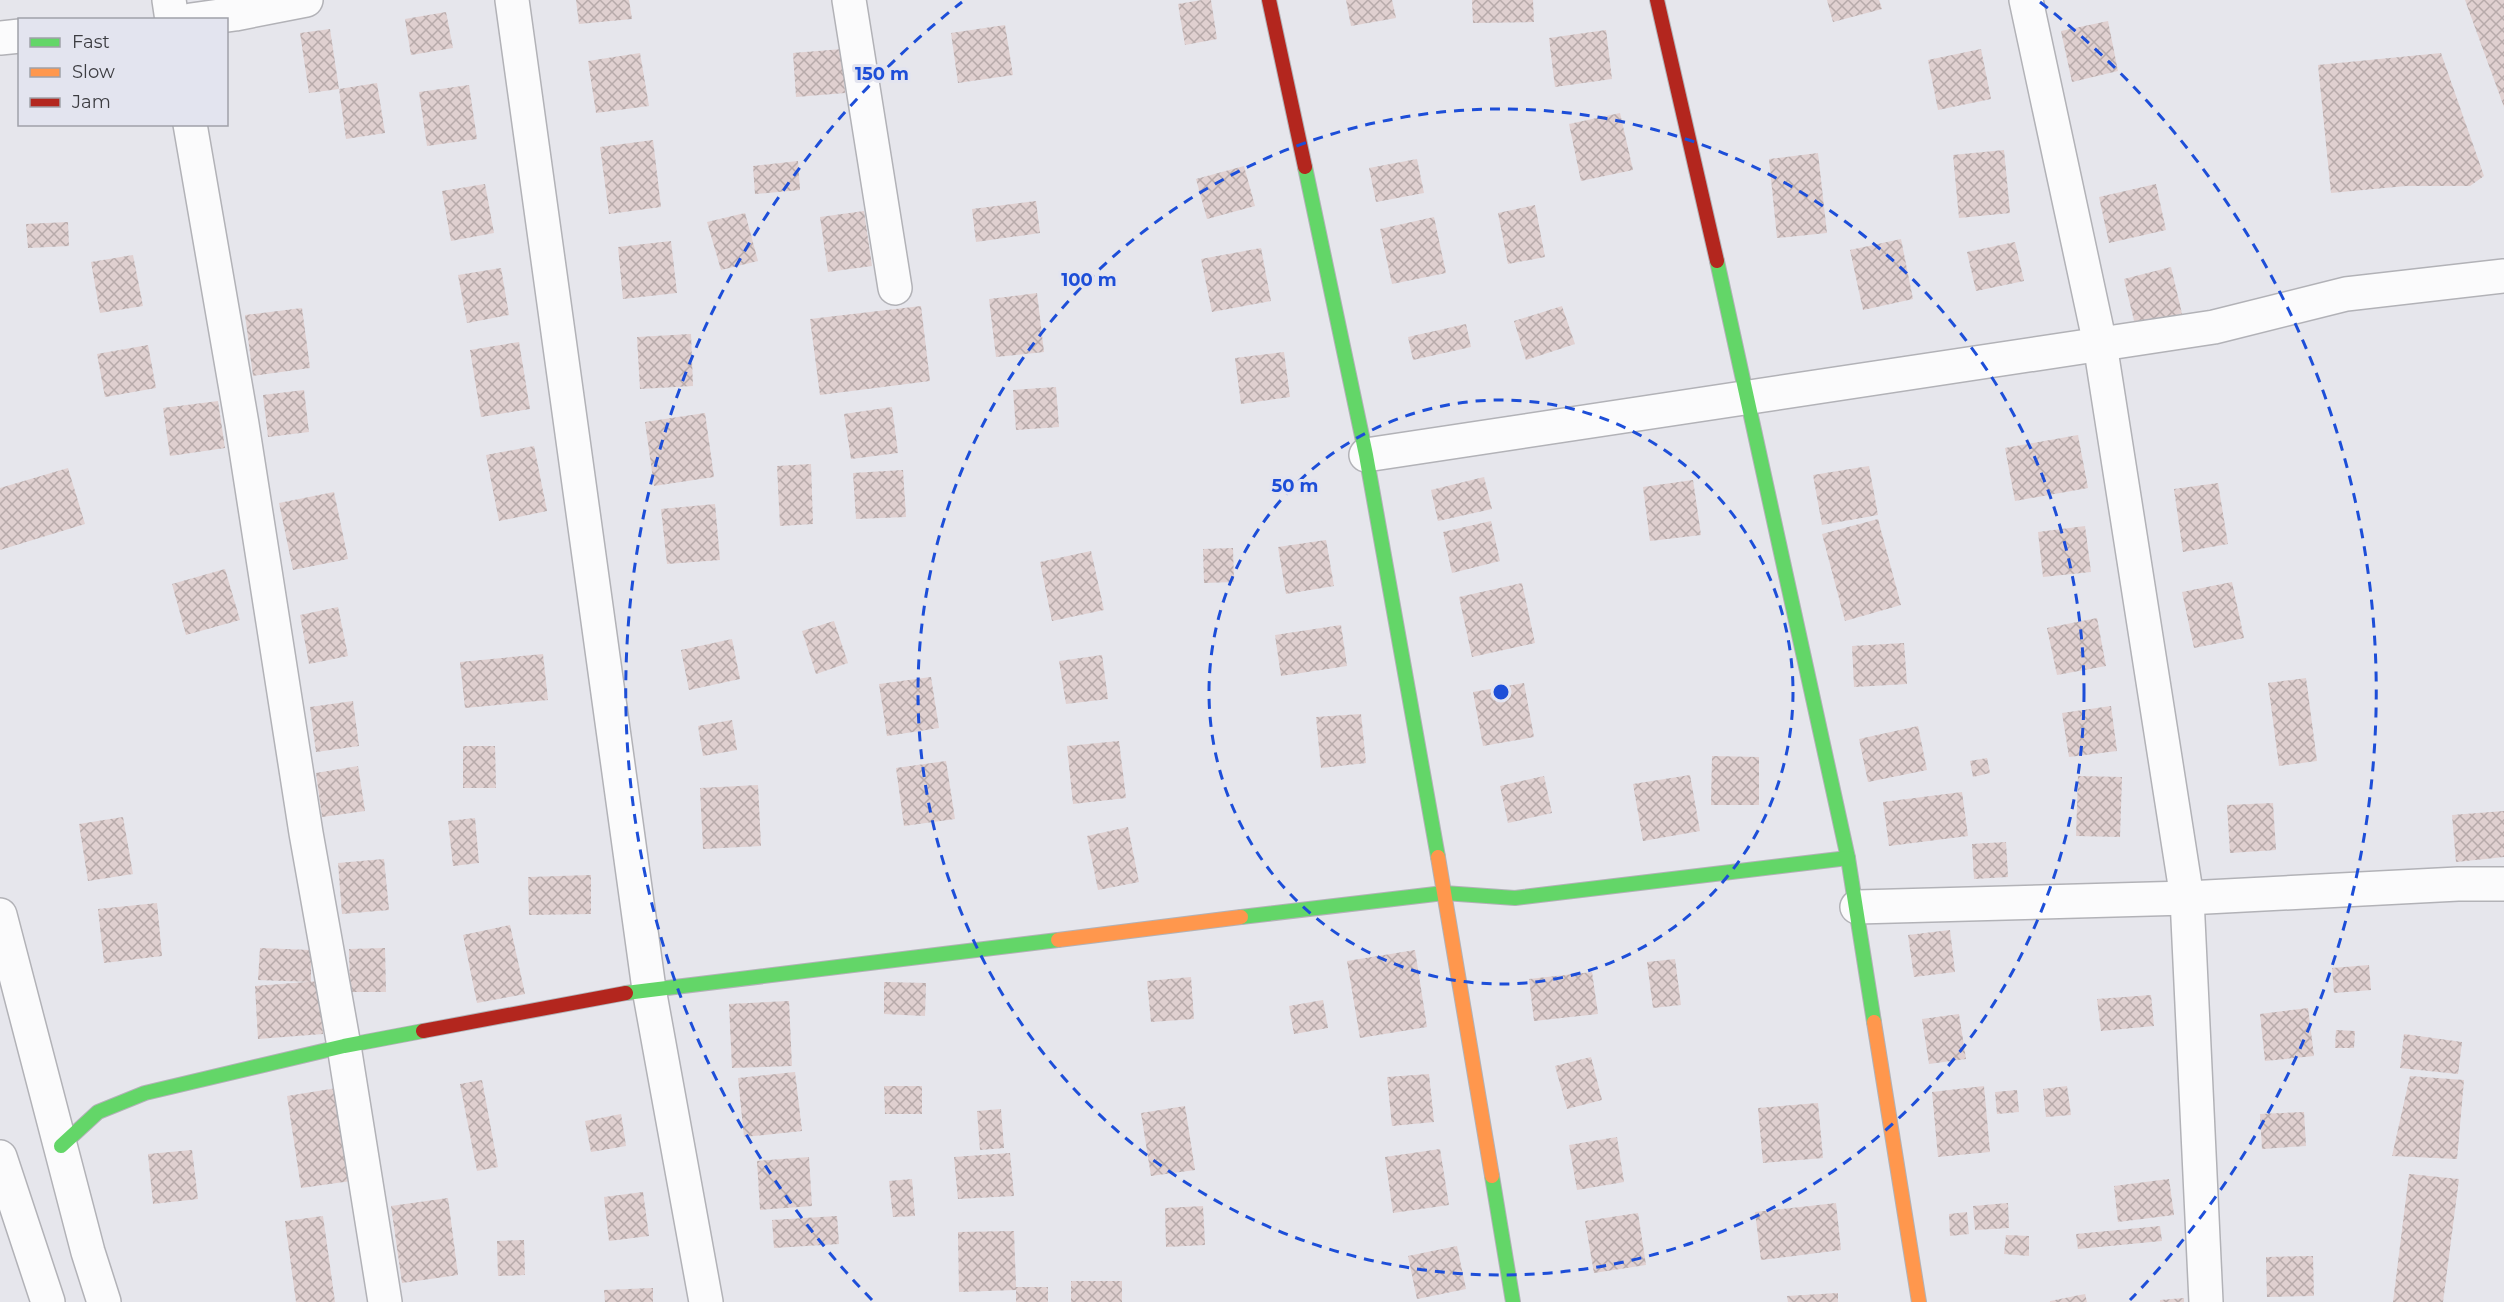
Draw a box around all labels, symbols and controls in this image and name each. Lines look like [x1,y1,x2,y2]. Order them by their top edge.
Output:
legend [18,18,228,126]
text: Fast [72,31,110,53]
text: Slow [72,61,115,83]
text: 150 m [855,63,909,85]
text: Jam [71,91,111,113]
text: 100 m [1061,269,1117,291]
text: 50 m [1272,475,1318,497]
centre of rings [1491,682,1511,702]

